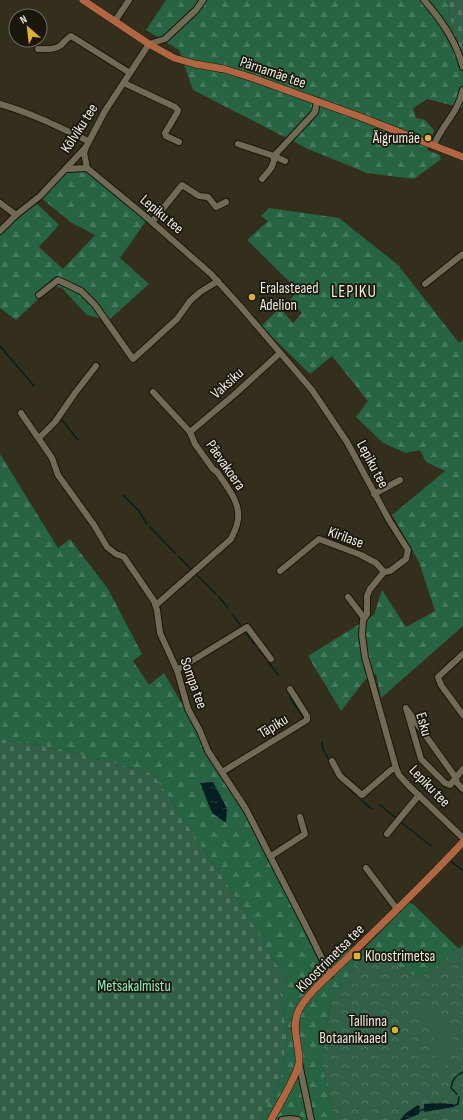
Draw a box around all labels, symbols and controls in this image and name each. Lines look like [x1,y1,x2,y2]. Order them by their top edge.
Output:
north arrow [8,8,48,48]
text: N [18,12,29,27]
street label: Pärnamäe tee [237,52,308,93]
street label: Kõlviku tee [56,100,102,156]
place label: Äigrumäe [372,129,420,148]
marker: Äigrumäe [423,133,433,143]
street label: Lepiku tee [136,191,187,238]
place label: Eralasteaed Adelion [259,279,319,315]
district label: LEPIKU [331,282,377,302]
marker: Eralasteaed Adelion [247,292,257,302]
street label: Vaksiku [207,364,248,403]
street label: Päevakoera [202,437,250,494]
street label: Lepiku tee [352,437,393,491]
street label: Kirilase [325,522,366,553]
street label: Sompa tee [176,655,212,711]
street label: Täpiku [255,710,292,743]
street label: Esku [411,710,436,738]
street label: Lepiku tee [405,761,454,811]
street label: Kloostrimetsa tee [292,920,369,997]
place label: Kloostrimetsa [365,947,436,966]
marker: Kloostrimetsa [352,951,362,961]
park label: Metsakalmistu [97,977,171,996]
place label: Tallinna Botaanikaaed [319,1012,387,1048]
marker: Tallinna Botaanikaaed [390,1025,400,1035]

